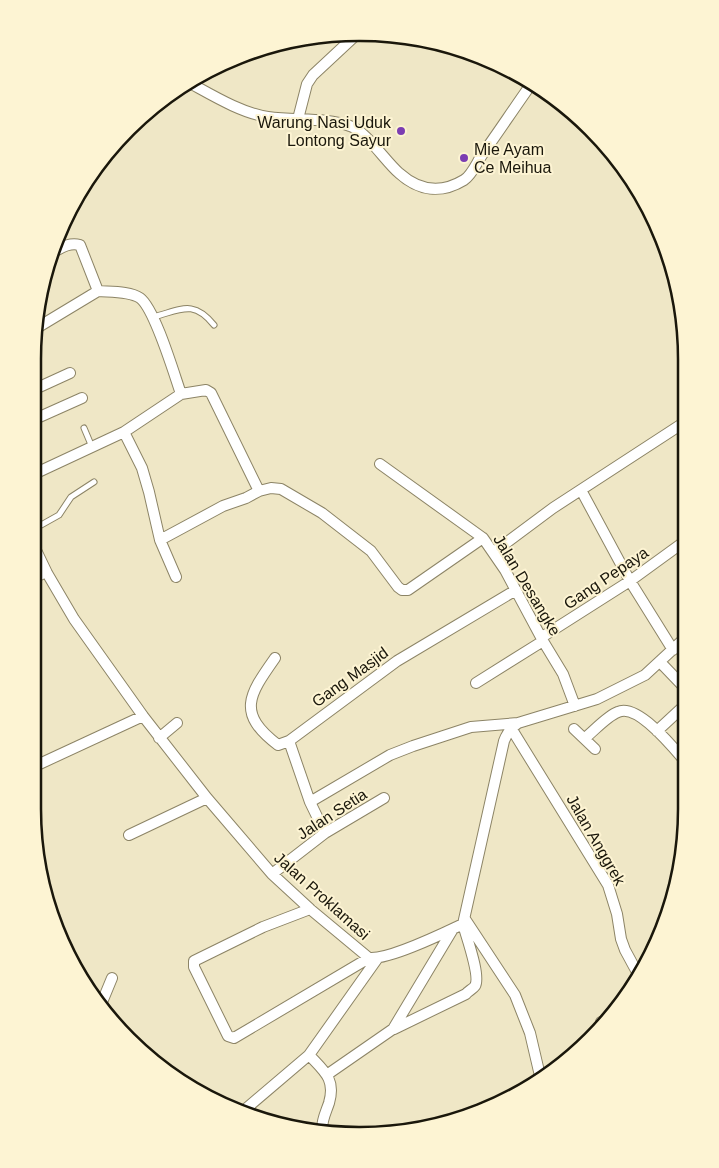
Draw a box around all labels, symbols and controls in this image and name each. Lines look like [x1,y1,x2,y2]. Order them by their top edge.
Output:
place label: Warung Nasi Uduk Lontong Sayur [257,114,392,149]
marker: Warung Nasi Uduk Lontong Sayur [395,125,407,137]
place label: Mie Ayam Ce Meihua [474,141,551,176]
marker: Mie Ayam Ce Meihua [458,152,470,164]
street label: Jalan Desangke [490,531,564,639]
street label: Gang Pepaya [561,544,651,612]
street label: Gang Masjid [309,644,391,710]
street label: Jalan Setia [294,785,370,843]
street label: Jalan Anggrek [563,792,629,889]
street label: Jalan Proklamasi [271,849,373,943]

